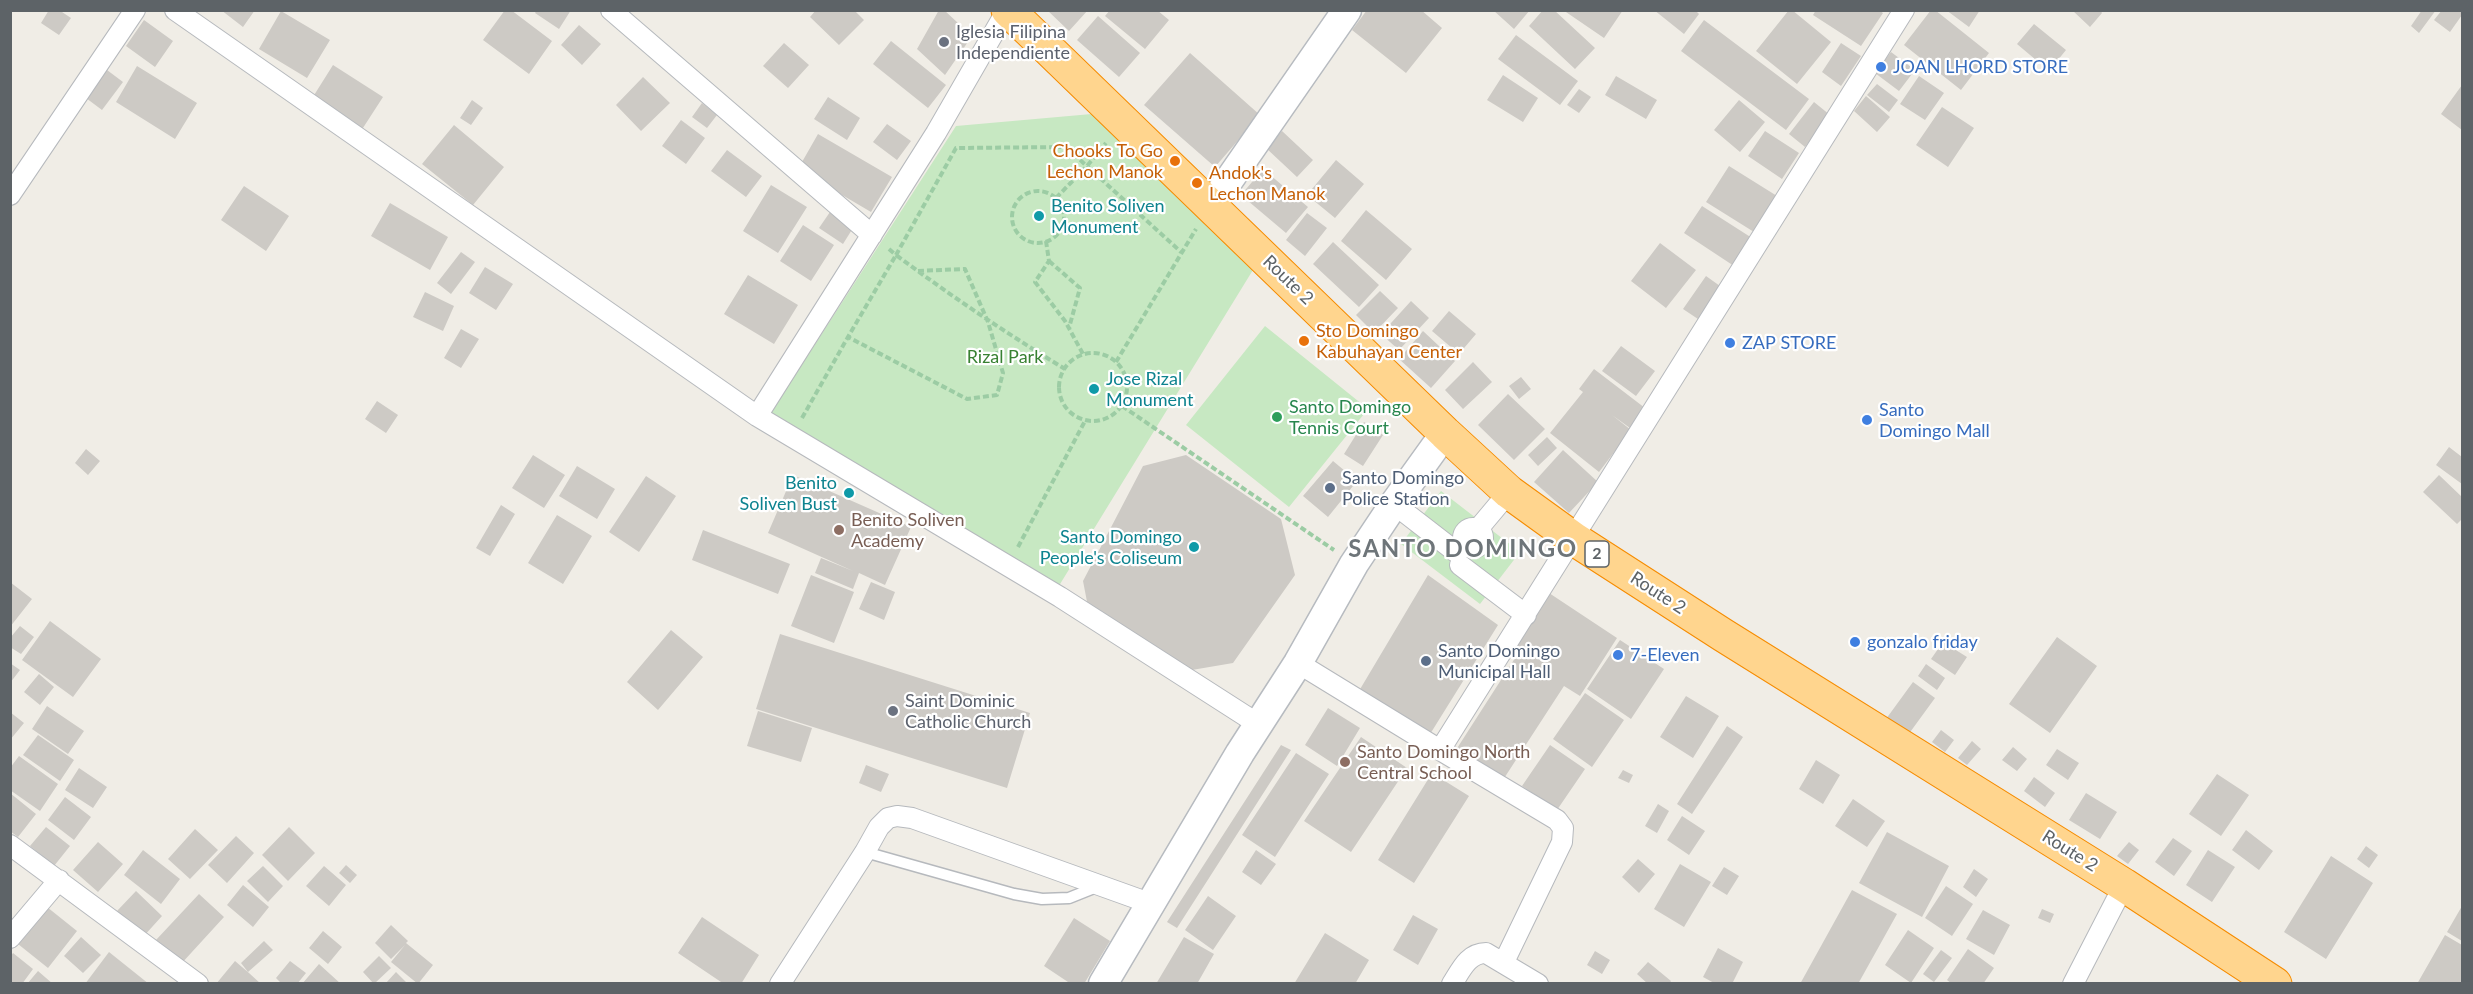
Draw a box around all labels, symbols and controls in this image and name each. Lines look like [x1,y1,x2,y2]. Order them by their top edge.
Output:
place label: Iglesia Filipina Independiente [956,21,1070,63]
marker: Iglesia Filipina Independiente [937,35,951,49]
place label: JOAN LHORD STORE [1893,56,2068,78]
marker: JOAN LHORD STORE [1874,60,1888,74]
place label: Chooks To Go Lechon Manok [1047,140,1163,182]
marker: Chooks To Go Lechon Manok [1168,154,1182,168]
place label: Andok's Lechon Manok [1209,162,1325,204]
marker: Andok's Lechon Manok [1190,176,1204,190]
place label: Benito Soliven Monument [1051,195,1165,238]
marker: Benito Soliven Monument [1032,209,1046,223]
street label: Route 2 [1258,251,1318,309]
place label: Sto Domingo Kabuhayan Center [1316,320,1462,362]
place label: ZAP STORE [1742,332,1836,354]
marker: Sto Domingo Kabuhayan Center [1297,334,1311,348]
marker: ZAP STORE [1723,336,1737,350]
park label: Rizal Park [967,346,1043,368]
place label: Jose Rizal Monument [1106,368,1193,410]
marker: Jose Rizal Monument [1087,382,1101,396]
place label: Santo Domingo Tennis Court [1289,396,1411,438]
place label: Santo Domingo Mall [1879,399,1990,442]
marker: Santo Domingo Tennis Court [1270,410,1284,424]
marker: Santo Domingo Mall [1860,413,1874,427]
place label: Santo Domingo Police Station [1342,467,1464,510]
place label: Benito Soliven Bust [740,472,837,514]
marker: Santo Domingo Police Station [1323,481,1337,495]
marker: Benito Soliven Bust [842,486,856,500]
place label: Benito Soliven Academy [851,509,965,552]
marker: Benito Soliven Academy [832,523,846,537]
place label: Santo Domingo People's Coliseum [1040,526,1182,568]
district label: SANTO DOMINGO [1348,535,1578,563]
marker: Santo Domingo People's Coliseum [1187,540,1201,554]
road number: 2 [1585,541,1609,567]
street label: Route 2 [1626,567,1690,619]
place label: gonzalo friday [1867,631,1978,653]
marker: gonzalo friday [1848,635,1862,649]
place label: Santo Domingo Municipal Hall [1438,640,1560,682]
place label: 7-Eleven [1630,644,1700,666]
marker: 7-Eleven [1611,648,1625,662]
marker: Santo Domingo Municipal Hall [1419,654,1433,668]
place label: Saint Dominic Catholic Church [905,690,1031,732]
marker: Saint Dominic Catholic Church [886,704,900,718]
place label: Santo Domingo North Central School [1357,741,1530,783]
marker: Santo Domingo North Central School [1338,755,1352,769]
street label: Route 2 [2038,825,2102,877]

